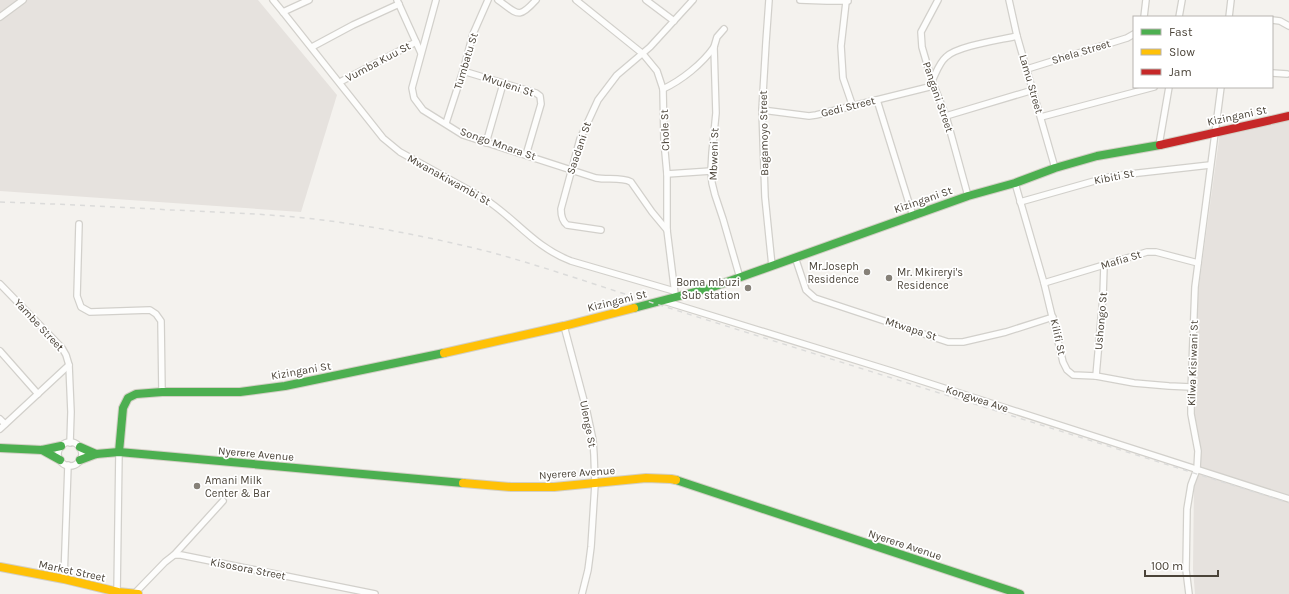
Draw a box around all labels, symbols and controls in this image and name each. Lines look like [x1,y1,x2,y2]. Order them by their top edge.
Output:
legend [1133,16,1273,88]
text: Fast [1169,25,1193,39]
street label: Tumbatu St [451,31,481,91]
street label: Shela Street [1050,37,1112,67]
street label: Vumba Kuu St [343,39,413,85]
text: Slow [1169,45,1195,59]
street label: Lamu Street [1016,53,1046,115]
street label: Pangani Street [920,60,956,134]
text: Jam [1169,65,1192,79]
street label: Mvuleni St [481,71,535,99]
street label: Bagamoyo Street [757,90,771,176]
street label: Gedi Street [820,94,876,120]
street label: Kizingani St [1206,103,1268,129]
street label: Chole St [658,109,672,151]
street label: Saadani St [564,120,594,176]
street label: Songo Mnara St [458,125,538,163]
street label: Mbweni St [707,127,721,181]
street label: Mwanakiwambi St [405,152,493,208]
street label: Kibiti St [1093,167,1135,187]
street label: Kizingani St [892,184,954,216]
street label: Mafia St [1099,248,1143,272]
place label: Mr.Joseph Residence [807,260,859,286]
place label: Mr. Mkireryi's Residence [897,266,963,292]
marker: Mr.Joseph Residence [862,267,872,277]
marker: Mr. Mkireryi's Residence [884,273,894,283]
place label: Boma mbuzi Sub station [676,276,740,302]
marker: Boma mbuzi Sub station [743,283,753,293]
street label: Kizingani St [586,287,648,315]
street label: Ushongo St [1092,292,1110,350]
street label: Yambe Street [12,296,66,354]
street label: Mtwapa St [884,315,938,343]
street label: Kilifi St [1048,318,1068,356]
street label: Kilwa Kisiwani St [1185,320,1201,406]
street label: Kizingani St [270,359,332,383]
street label: Kongwea Ave [944,383,1010,415]
street label: Ulenge St [577,399,599,449]
street label: Nyerere Avenue [217,444,295,464]
street label: Nyerere Avenue [538,464,616,482]
place label: Amani Milk Center & Bar [205,474,270,500]
marker: Amani Milk Center & Bar [192,481,202,491]
street label: Nyerere Avenue [867,527,944,563]
scale bar [1145,552,1218,578]
street label: Kisosora Street [209,555,287,583]
street label: Market Street [37,558,107,584]
text: 100 m [1151,559,1183,573]

